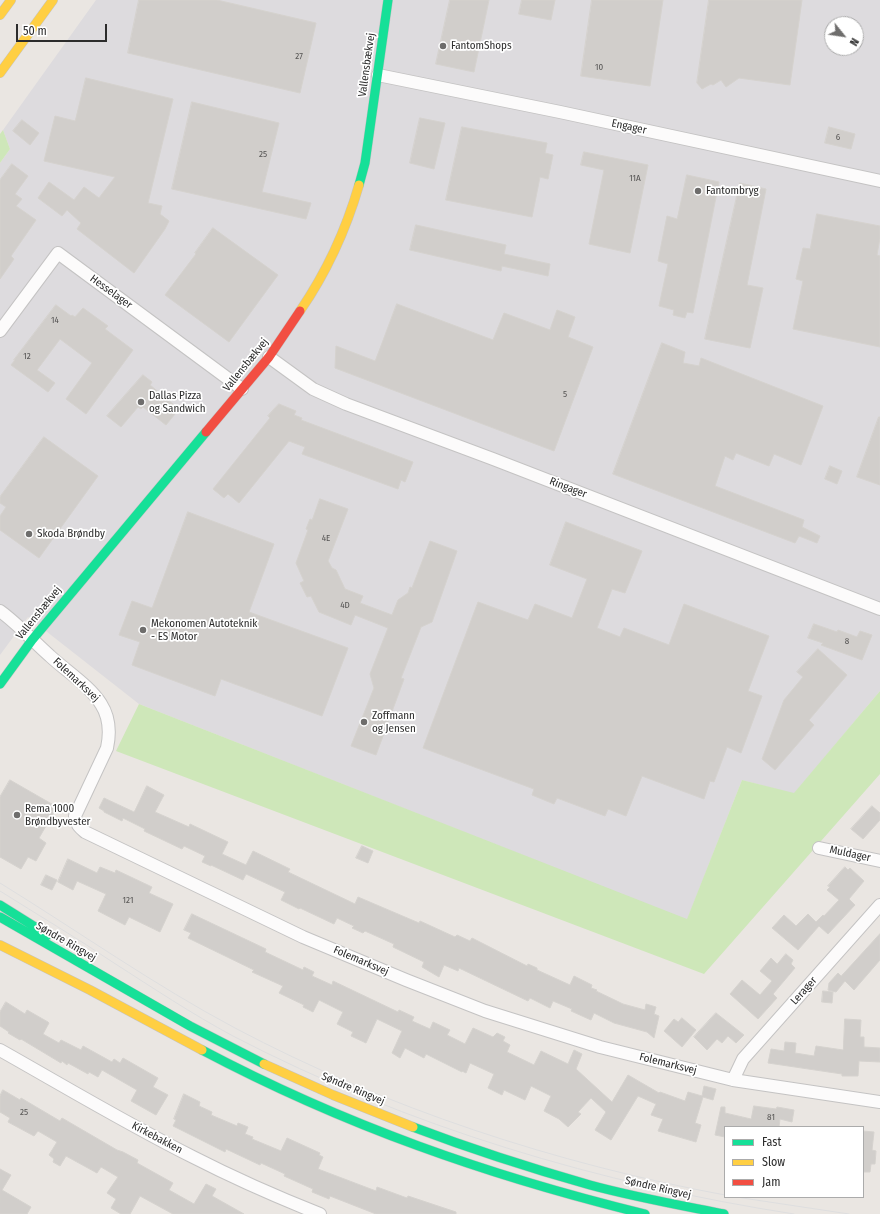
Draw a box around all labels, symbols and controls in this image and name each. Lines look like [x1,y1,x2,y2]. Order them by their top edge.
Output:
scale bar [18,16,109,42]
north arrow [824,16,864,56]
text: 50 m [23,24,47,38]
street label: Vallensbækvej [356,32,378,98]
text: N [847,36,861,48]
place label: FantomShops [451,39,512,53]
marker: FantomShops [438,41,448,51]
house number: 27 [295,51,303,61]
house number: 10 [595,62,603,72]
street label: Engager [610,117,648,137]
house number: 6 [836,132,840,142]
house number: 25 [259,149,267,159]
house number: 11A [629,173,641,183]
place label: Fantombryg [706,184,759,198]
marker: Fantombryg [693,186,703,196]
street label: Hesselager [87,272,135,312]
house number: 14 [51,315,59,325]
street label: Vallensbækvej [221,336,271,394]
house number: 12 [23,351,31,361]
place label: Dallas Pizza og Sandwich [149,389,206,415]
house number: 5 [563,389,567,399]
marker: Dallas Pizza og Sandwich [136,397,146,407]
street label: Ringager [547,475,589,501]
place label: Skoda Brøndby [37,527,105,541]
marker: Skoda Brøndby [24,529,34,539]
house number: 4E [322,533,330,543]
street label: Vallensbækvej [14,584,64,642]
house number: 4D [340,600,350,610]
place label: Mekonomen Autoteknik - ES Motor [151,617,257,643]
marker: Mekonomen Autoteknik - ES Motor [138,625,148,635]
house number: 8 [845,636,849,646]
street label: Folemarksvej [50,655,102,705]
place label: Zoffmann og Jensen [372,709,416,735]
marker: Zoffmann og Jensen [359,717,369,727]
place label: Rema 1000 Brøndbyvester [25,802,90,828]
marker: Rema 1000 Brøndbyvester [12,810,22,820]
street label: Muldager [828,843,872,865]
house number: 121 [123,895,133,905]
street label: Søndre Ringvej [34,919,98,965]
street label: Folemarksvej [331,943,391,979]
street label: Lerager [788,974,820,1008]
street label: Folemarksvej [638,1050,698,1078]
street label: Søndre Ringvej [319,1070,387,1108]
house number: 25 [20,1107,28,1117]
house number: 81 [767,1112,775,1122]
street label: Kirkebakken [129,1119,185,1157]
legend [724,1126,864,1198]
text: Fast [762,1135,781,1149]
text: Slow [762,1155,785,1169]
street label: Søndre Ringvej [624,1174,692,1202]
text: Jam [762,1175,780,1189]

